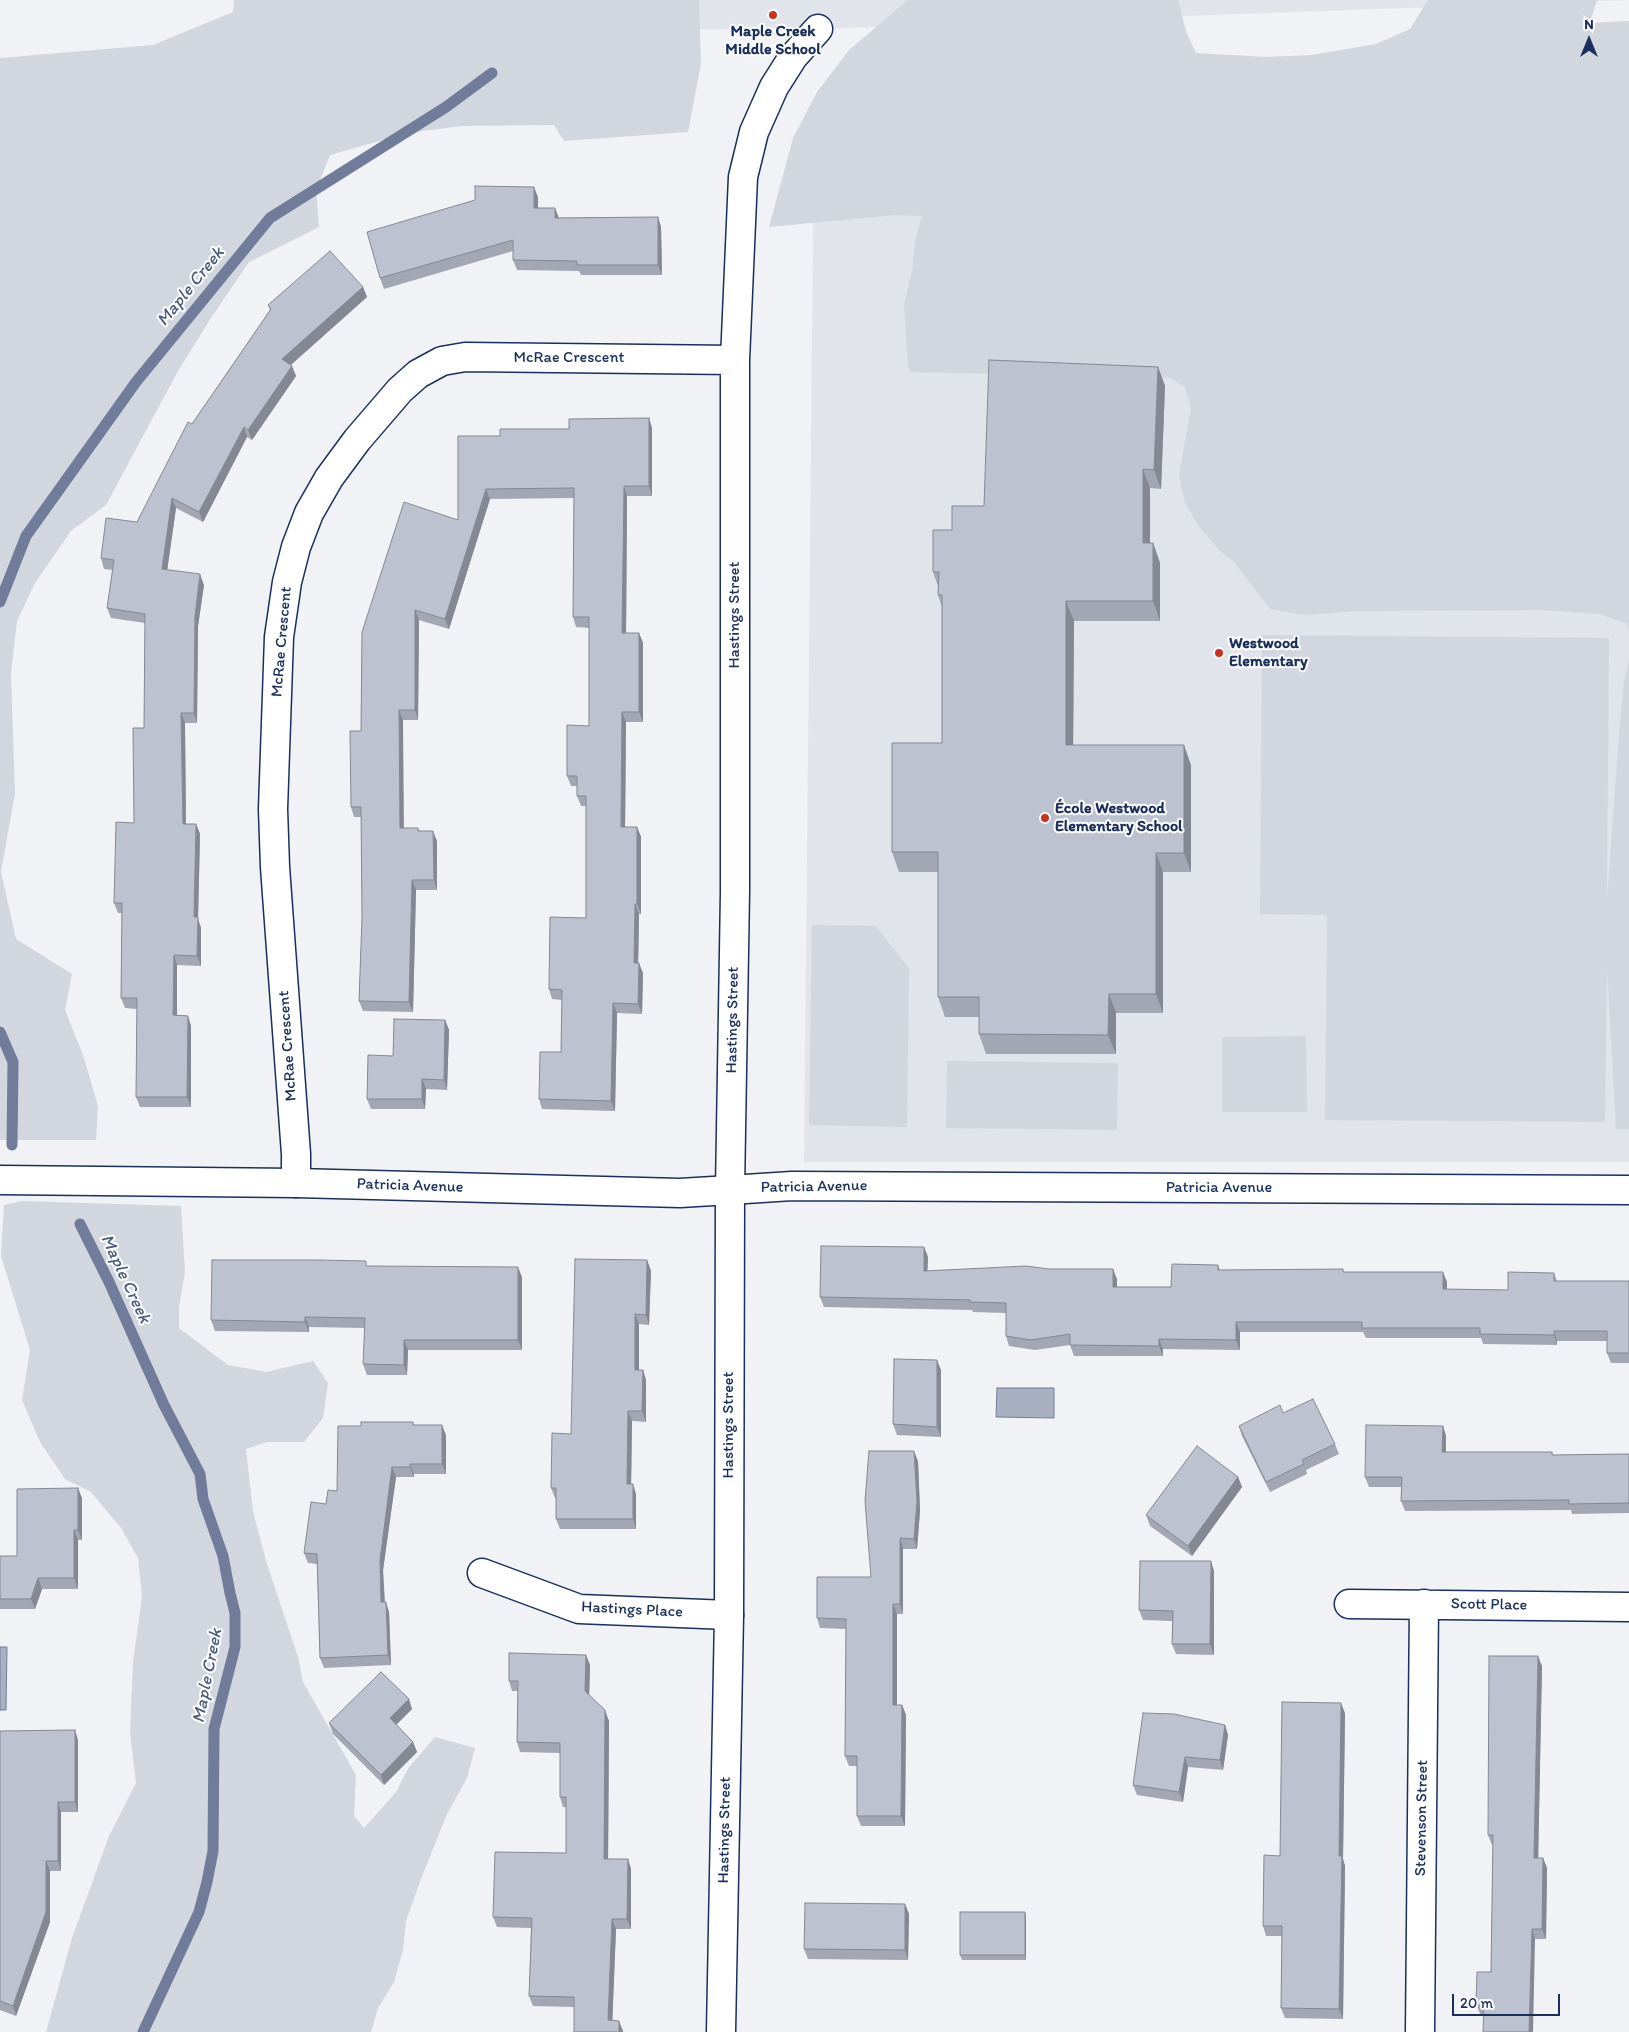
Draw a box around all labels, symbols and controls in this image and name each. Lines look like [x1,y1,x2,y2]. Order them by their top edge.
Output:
marker: Maple Creek Middle School [767,9,779,21]
north arrow [1564,15,1614,65]
text: N [1584,16,1594,33]
place label: Maple Creek Middle School [725,22,821,60]
water label: Maple Creek [153,243,229,331]
street label: McRae Crescent [514,348,624,368]
street label: Hastings Street [725,562,745,668]
street label: McRae Crescent [268,586,296,698]
place label: Westwood Elementary [1229,634,1307,672]
marker: Westwood Elementary [1213,647,1225,659]
place label: École Westwood Elementary School [1055,799,1183,837]
marker: École Westwood Elementary School [1039,812,1051,824]
street label: Hastings Street [722,966,744,1074]
street label: McRae Crescent [275,990,301,1102]
street label: Patricia Avenue [356,1175,464,1197]
street label: Patricia Avenue [761,1176,867,1198]
street label: Patricia Avenue [1166,1178,1272,1198]
water label: Maple Creek [95,1231,155,1327]
street label: Hastings Street [719,1372,739,1478]
street label: Scott Place [1451,1595,1527,1615]
street label: Hastings Place [581,1598,683,1622]
water label: Maple Creek [188,1627,228,1725]
street label: Stevenson Street [1411,1760,1433,1876]
street label: Hastings Street [714,1776,736,1884]
scale bar [1454,1984,1562,2016]
text: 20 m [1460,1994,1493,2012]

